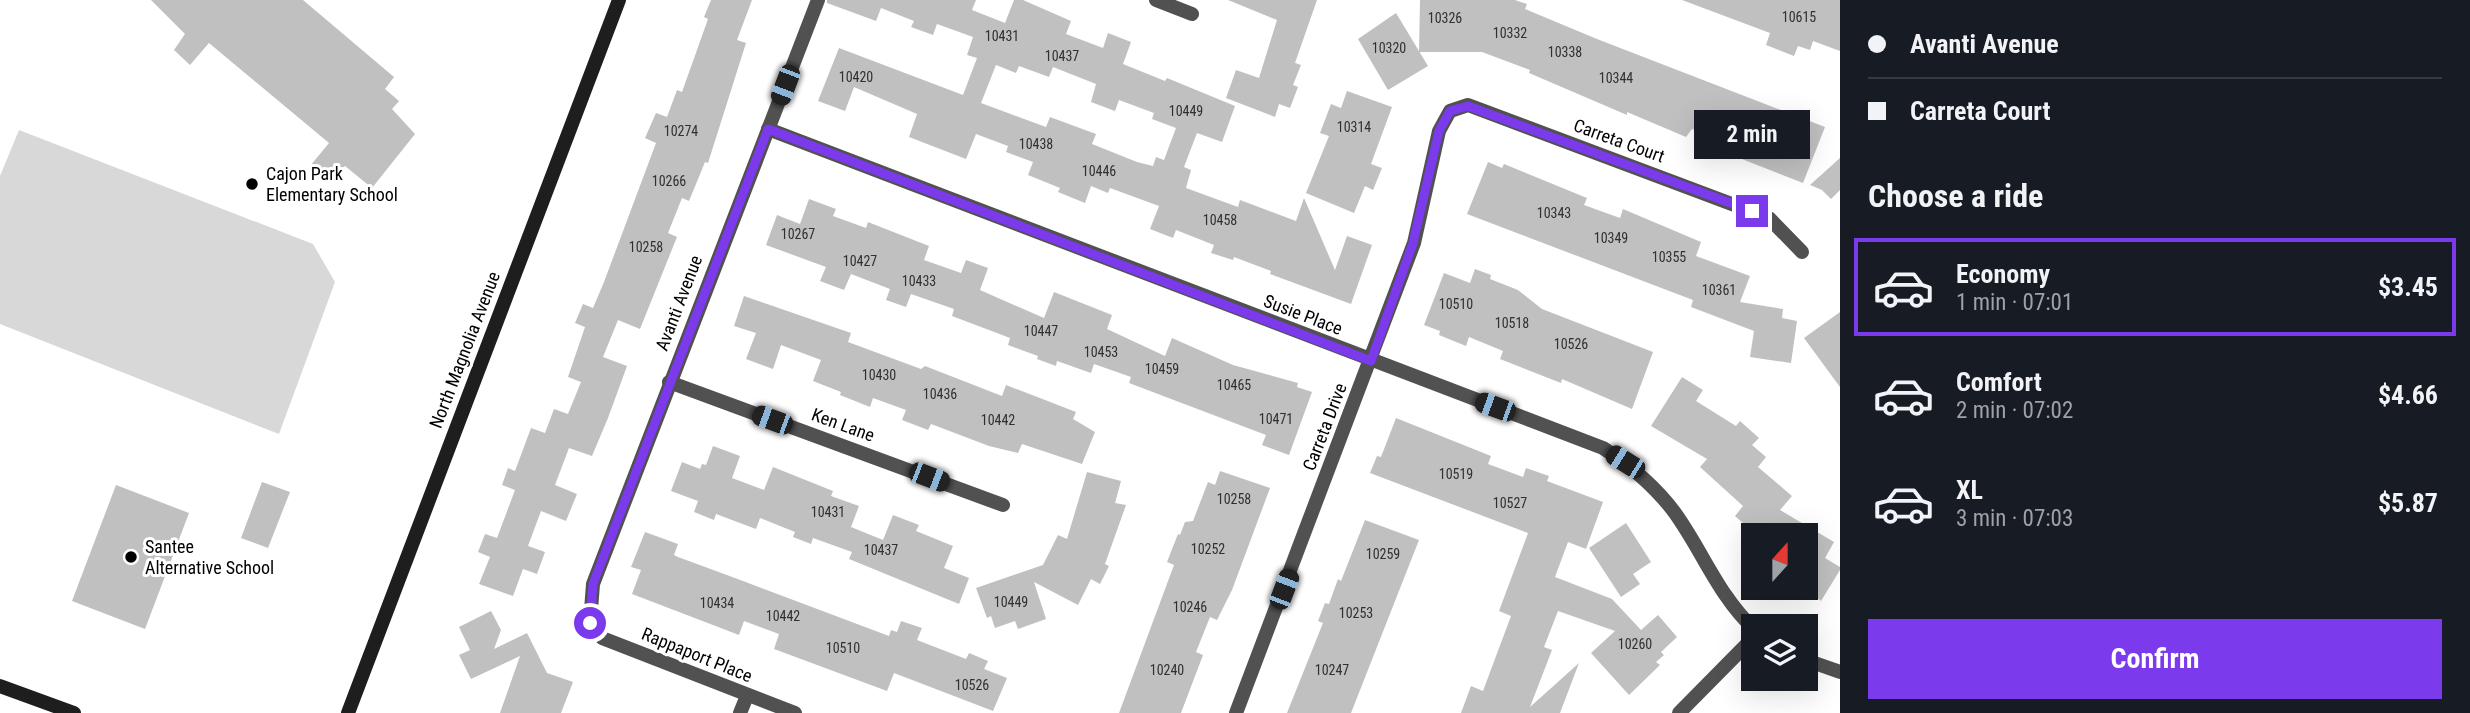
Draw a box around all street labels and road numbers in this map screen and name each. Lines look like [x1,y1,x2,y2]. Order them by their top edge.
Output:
street label: Carreta Court [1571,114,1668,167]
street label: Avanti Avenue [651,252,706,353]
street label: North Magnolia Avenue [425,269,504,431]
street label: Susie Place [1261,290,1345,339]
street label: Carreta Drive [1298,380,1351,474]
street label: Ken Lane [809,404,877,446]
street label: Rappaport Place [639,623,756,686]

